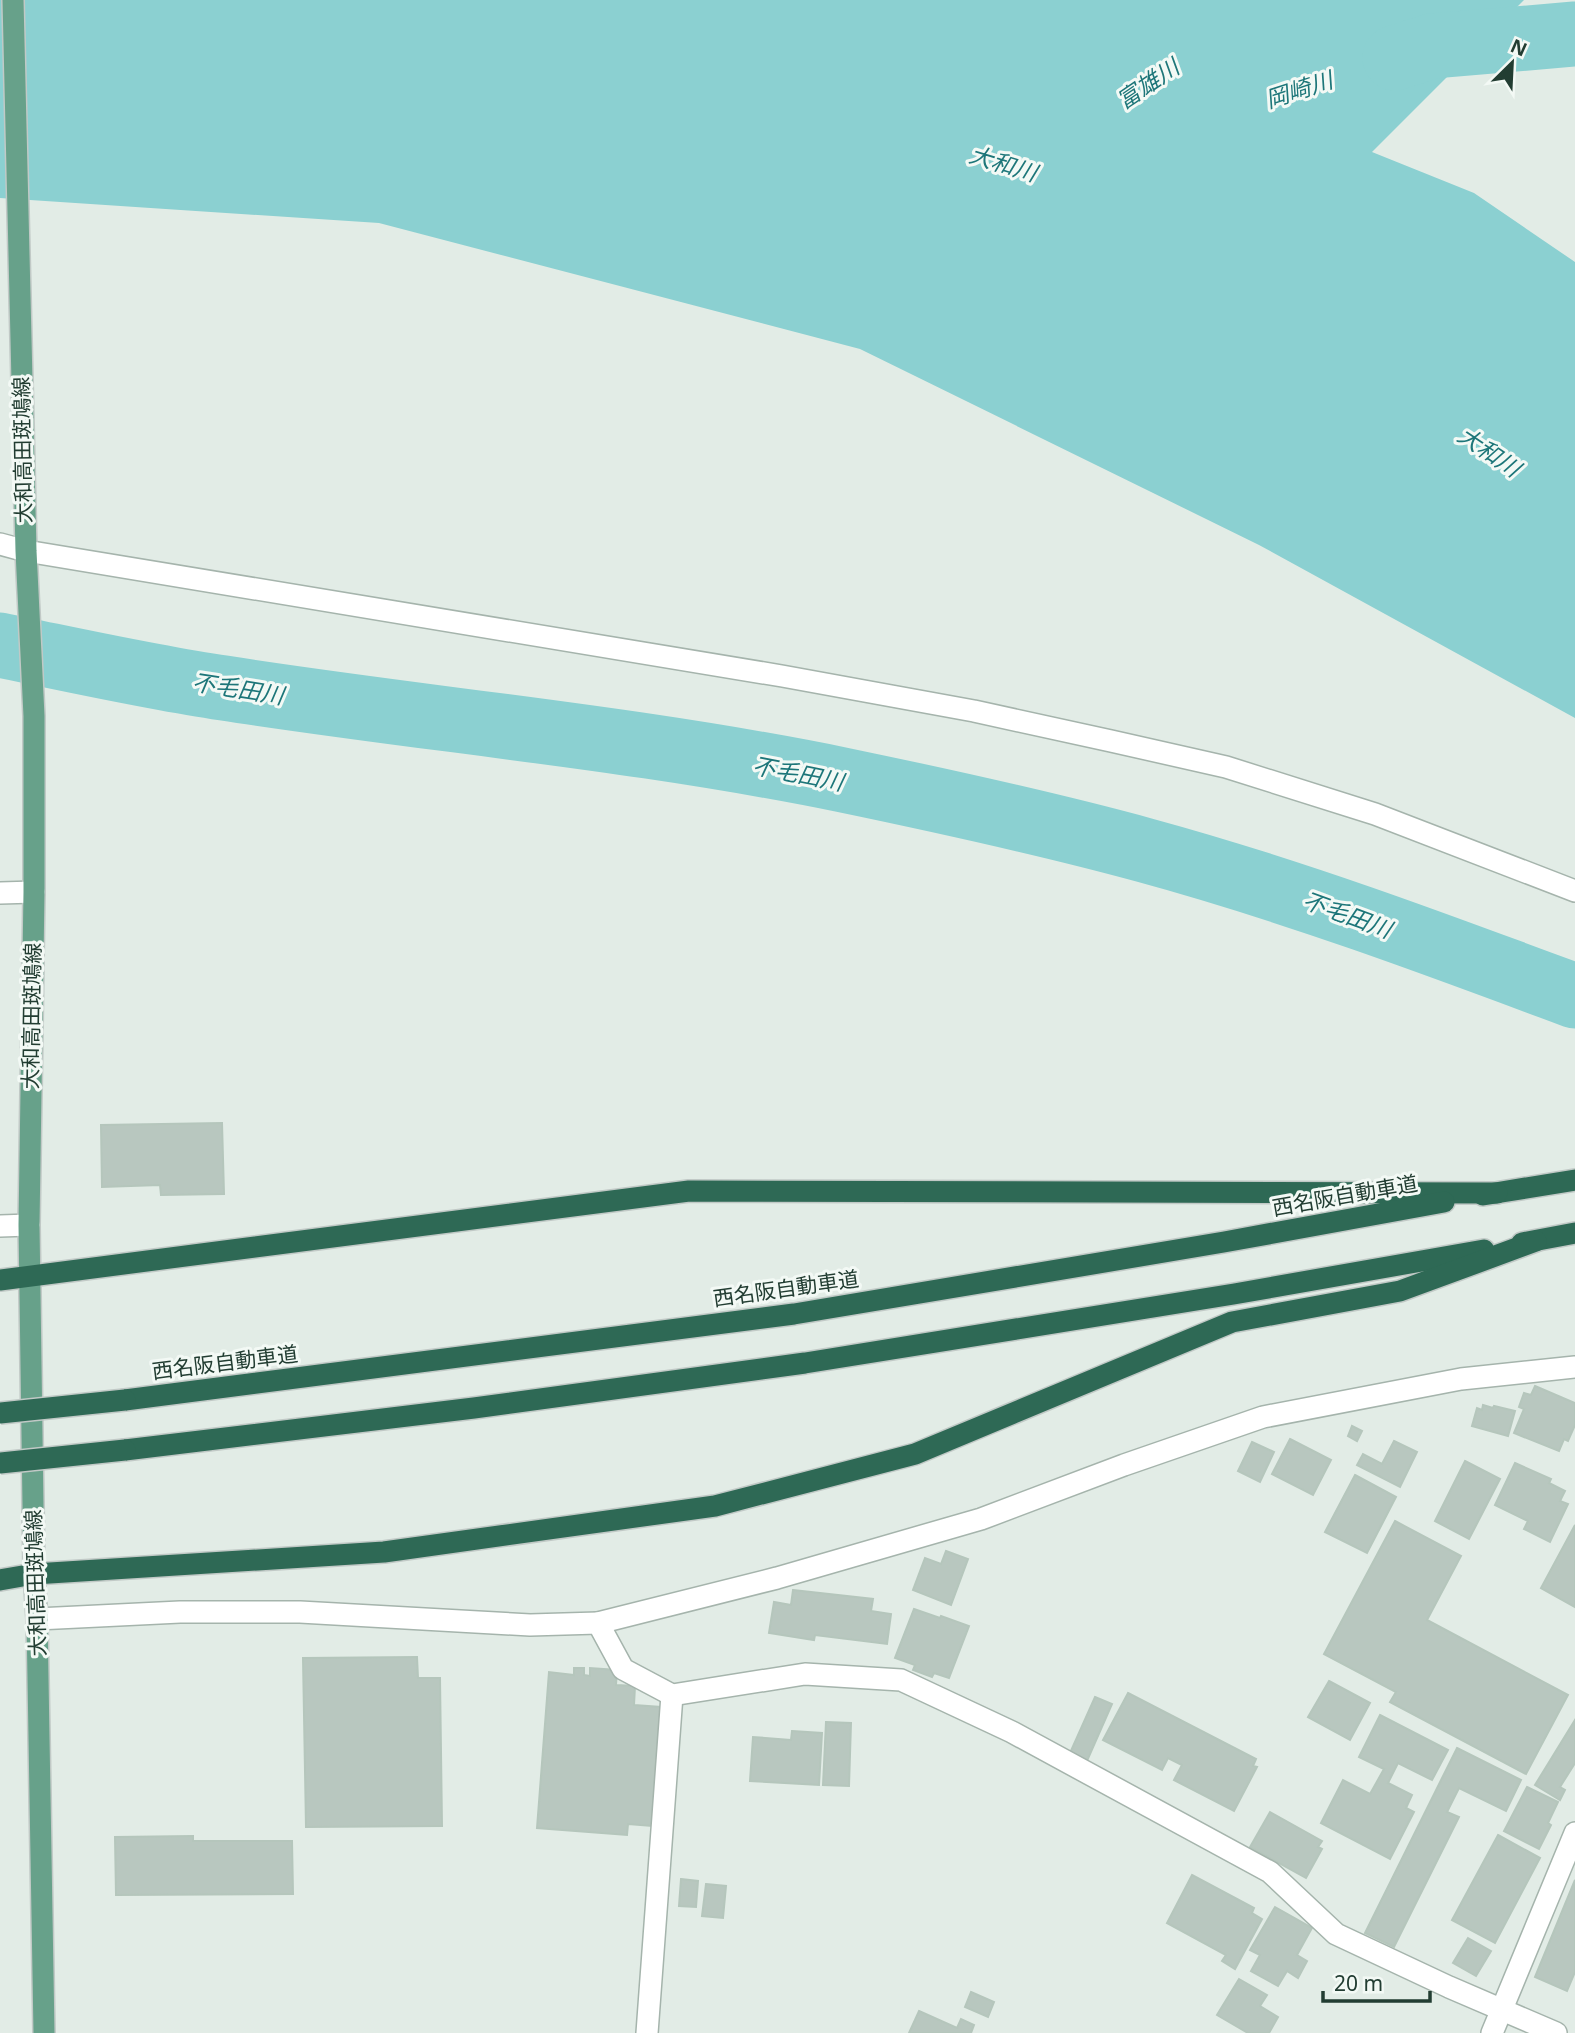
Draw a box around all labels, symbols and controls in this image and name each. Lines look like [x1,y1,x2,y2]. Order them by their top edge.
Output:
north arrow [1477,28,1547,98]
text: N [1507,32,1531,62]
water label: 富雄川 [1110,49,1187,116]
water label: 岡崎川 [1261,62,1339,115]
water label: 大和川 [966,138,1044,189]
street label: 大和高田斑鳩線 [7,376,37,524]
water label: 大和川 [1452,419,1530,485]
water label: 不毛田川 [190,665,289,711]
water label: 不毛田川 [750,749,849,798]
water label: 不毛田川 [1299,883,1399,946]
street label: 大和高田斑鳩線 [16,942,46,1090]
street label: 西名阪自動車道 [1270,1168,1420,1222]
street label: 西名阪自動車道 [711,1264,861,1312]
street label: 西名阪自動車道 [150,1339,300,1385]
street label: 大和高田斑鳩線 [18,1509,52,1657]
scale bar [1323,1960,1430,2004]
text: 20 m [1334,1969,1383,1997]

